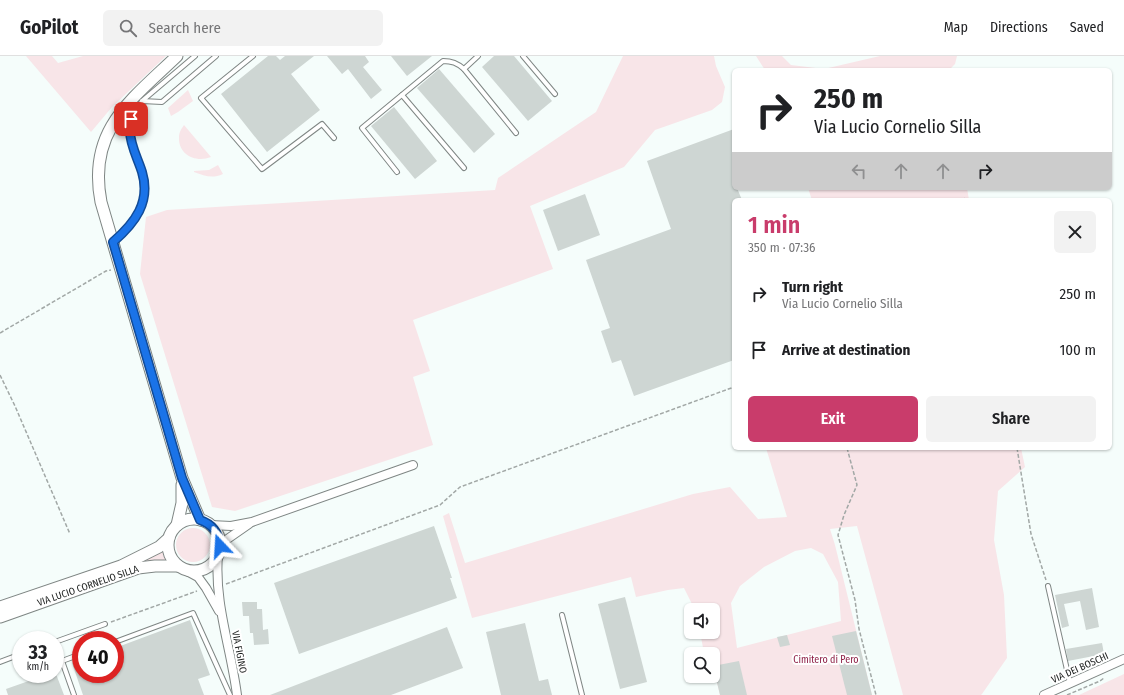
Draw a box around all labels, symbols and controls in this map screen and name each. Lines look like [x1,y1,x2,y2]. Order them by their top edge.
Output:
search box [103,10,383,46]
text: GoPilot [20,16,79,39]
icon: search [117,17,139,39]
text: Search here [149,19,221,37]
text: Map [944,19,968,36]
text: Directions [990,19,1048,36]
text: Saved [1070,19,1104,36]
text: 250 m [814,82,883,115]
icon: right [748,84,800,136]
pin [114,102,148,136]
icon: arrive [120,108,142,130]
text: Via Lucio Cornelio Silla [814,116,981,138]
icon: left [848,160,870,182]
icon: ahead [890,160,912,182]
icon: ahead [932,160,954,182]
icon: right [974,160,996,182]
text: 1 min [748,211,800,239]
button: close [1054,211,1096,253]
text: 350 m · 07:36 [748,240,816,255]
text: Turn right [782,278,843,296]
icon: right [748,283,770,305]
text: 250 m [1060,285,1096,303]
text: Via Lucio Cornelio Silla [782,296,903,311]
icon: arrive [748,339,770,361]
text: Arrive at destination [782,341,910,359]
text: 100 m [1059,341,1096,359]
button: Exit [748,396,918,442]
button: Share [926,396,1096,442]
position arrow [199,525,241,567]
street label: VIA LUCIO CORNELIO SILLA [36,563,141,609]
map controls [684,603,720,683]
button: sound [684,603,720,639]
street label: VIA FIGINO [229,630,249,674]
speed limit sign: 40 [72,631,124,683]
text: 33 [29,640,47,664]
button: search [684,647,720,683]
street label: VIA DEI BOSCHI [1050,650,1110,686]
park label: Cimitero di Pero [793,654,859,666]
text: km/h [27,661,49,673]

